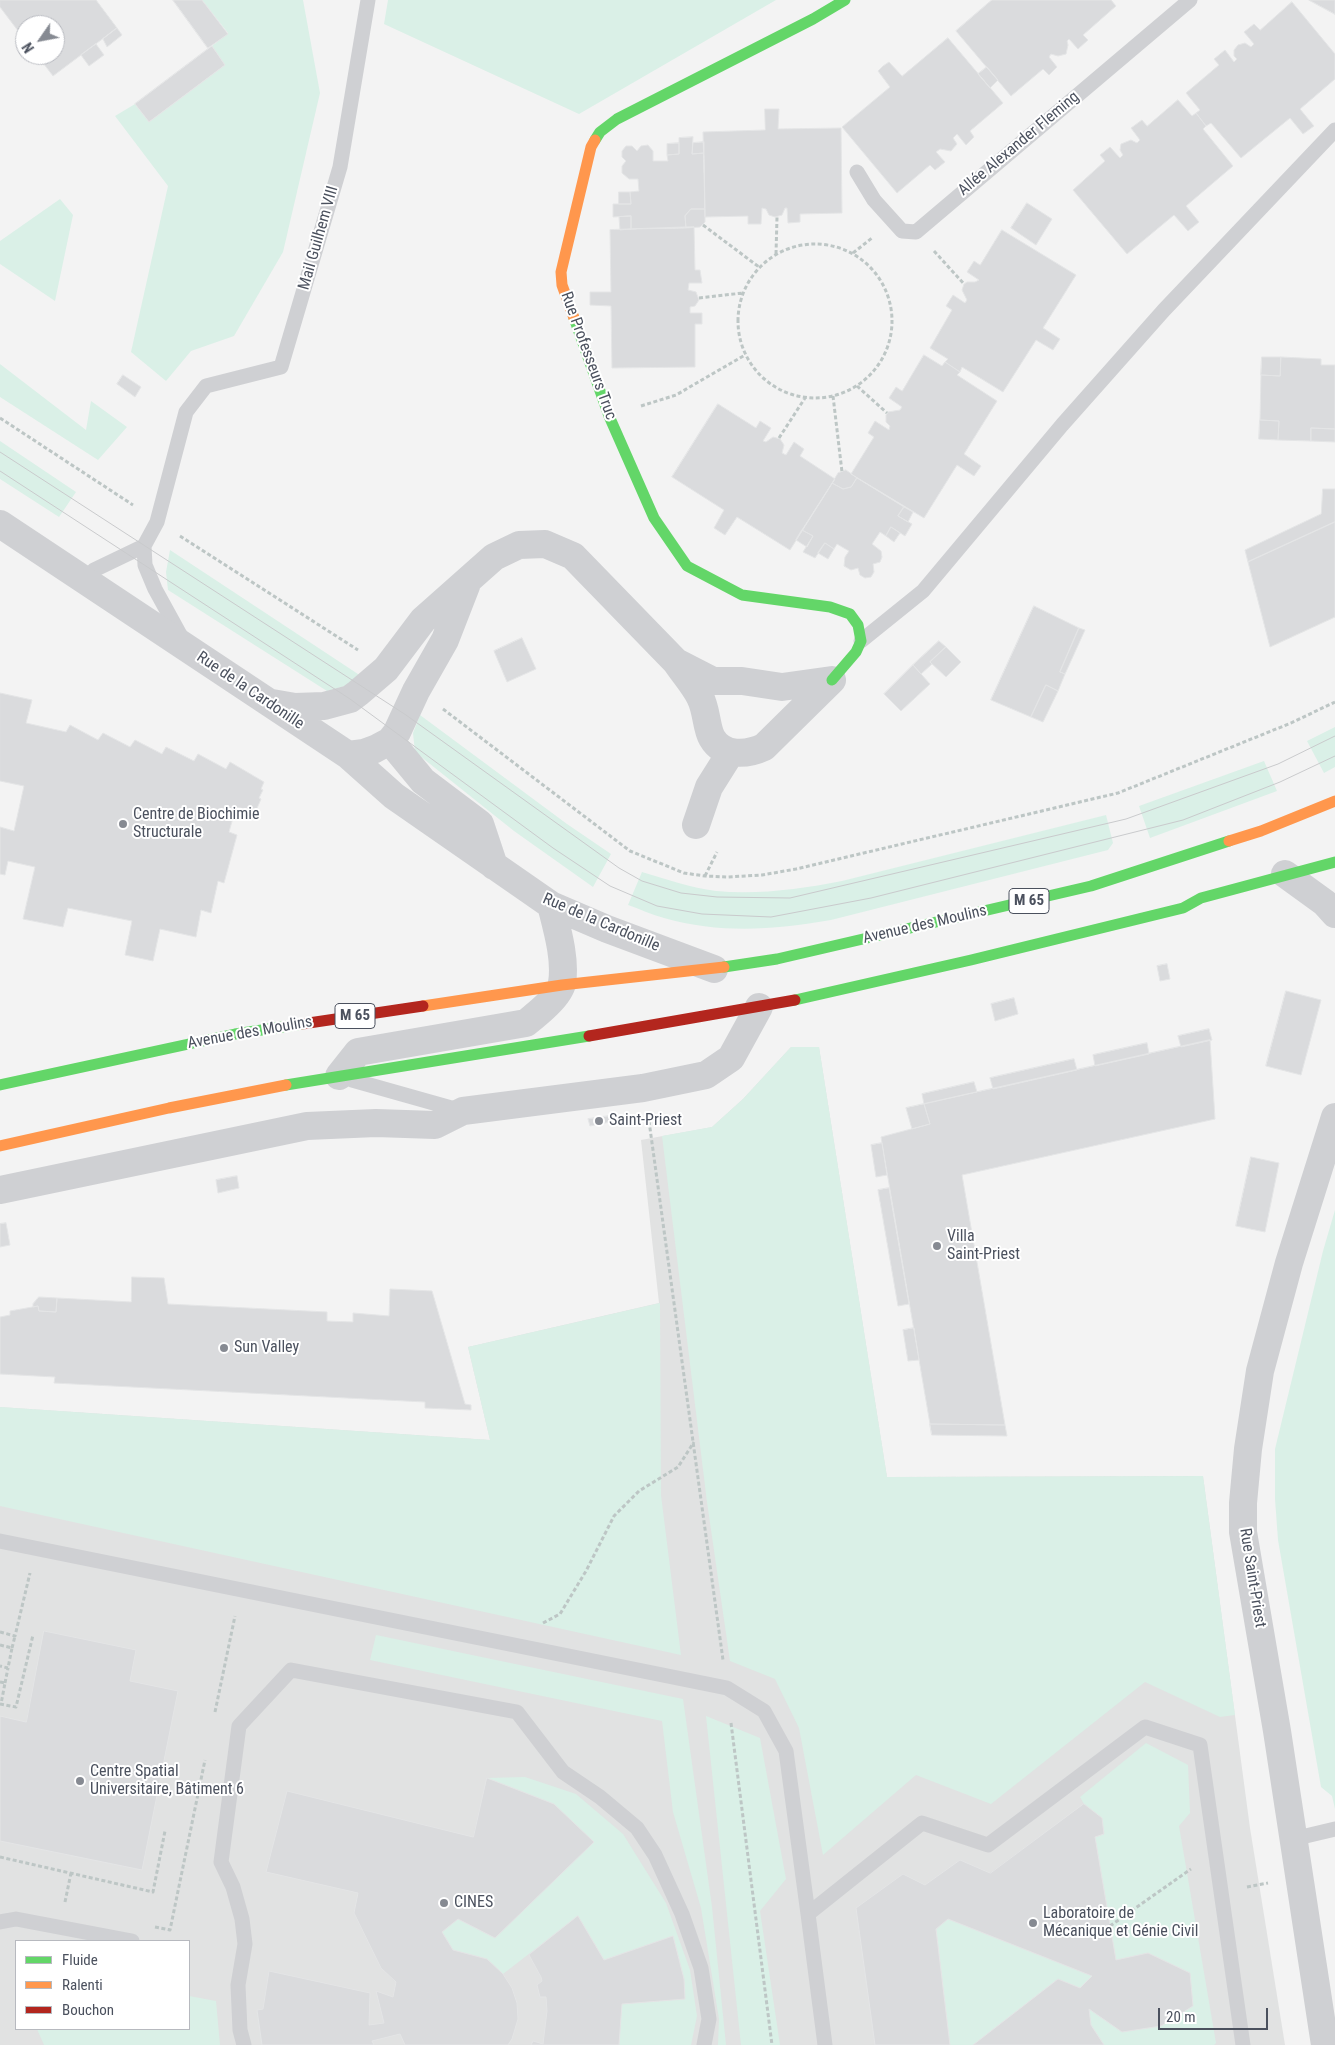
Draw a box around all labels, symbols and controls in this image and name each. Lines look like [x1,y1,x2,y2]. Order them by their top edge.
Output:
north arrow [15,15,65,65]
text: N [19,40,37,56]
street label: Allée Alexander Fleming [954,88,1084,200]
street label: Mail Guilhem VIII [295,184,343,292]
street label: Rue Professeurs Truc [556,289,620,423]
street label: Rue de la Cardonille [193,648,307,734]
place label: Centre de Biochimie Structurale [133,805,260,843]
marker: Centre de Biochimie Structurale [117,818,129,830]
road number: M 65 [1009,888,1049,914]
street label: Rue de la Cardonille [540,890,662,956]
street label: Avenue des Moulins [861,901,989,949]
road number: M 65 [335,1004,375,1028]
street label: Avenue des Moulins [186,1013,314,1053]
place label: Saint-Priest [609,1111,682,1131]
marker: Saint-Priest [593,1115,605,1127]
place label: Villa Saint-Priest [947,1227,1020,1265]
marker: Villa Saint-Priest [931,1240,943,1252]
place label: Sun Valley [234,1338,299,1358]
marker: Sun Valley [218,1342,230,1354]
street label: Rue Saint-Priest [1235,1527,1269,1629]
place label: Centre Spatial Universitaire, Bâtiment 6 [90,1762,244,1800]
marker: Centre Spatial Universitaire, Bâtiment 6 [74,1775,86,1787]
place label: CINES [454,1893,493,1913]
marker: CINES [438,1897,450,1909]
place label: Laboratoire de Mécanique et Génie Civil [1043,1904,1198,1942]
marker: Laboratoire de Mécanique et Génie Civil [1027,1917,1039,1929]
legend [15,1940,190,2030]
text: Fluide [62,1951,98,1969]
text: Ralenti [62,1976,103,1994]
scale bar [1160,1998,1270,2030]
text: Bouchon [62,2001,114,2019]
text: 20 m [1166,2008,1196,2026]

